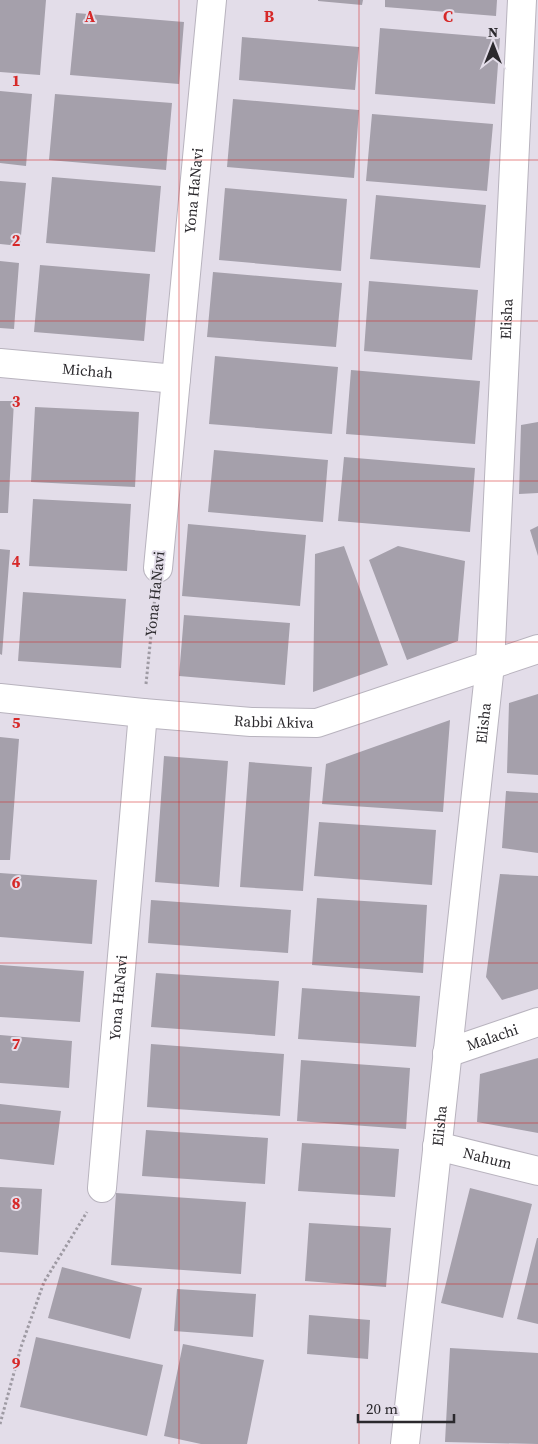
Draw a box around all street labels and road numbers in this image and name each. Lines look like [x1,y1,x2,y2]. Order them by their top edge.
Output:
street label: Yona HaNavi [179,147,208,234]
street label: Elisha [495,298,518,340]
street label: Michah [61,358,114,383]
street label: Yona HaNavi [140,550,169,638]
street label: Elisha [470,701,496,745]
street label: Rabbi Akiva [233,710,314,733]
street label: Yona HaNavi [104,954,132,1041]
street label: Malachi [464,1018,521,1056]
street label: Elisha [427,1104,452,1147]
street label: Nahum [461,1142,515,1174]

